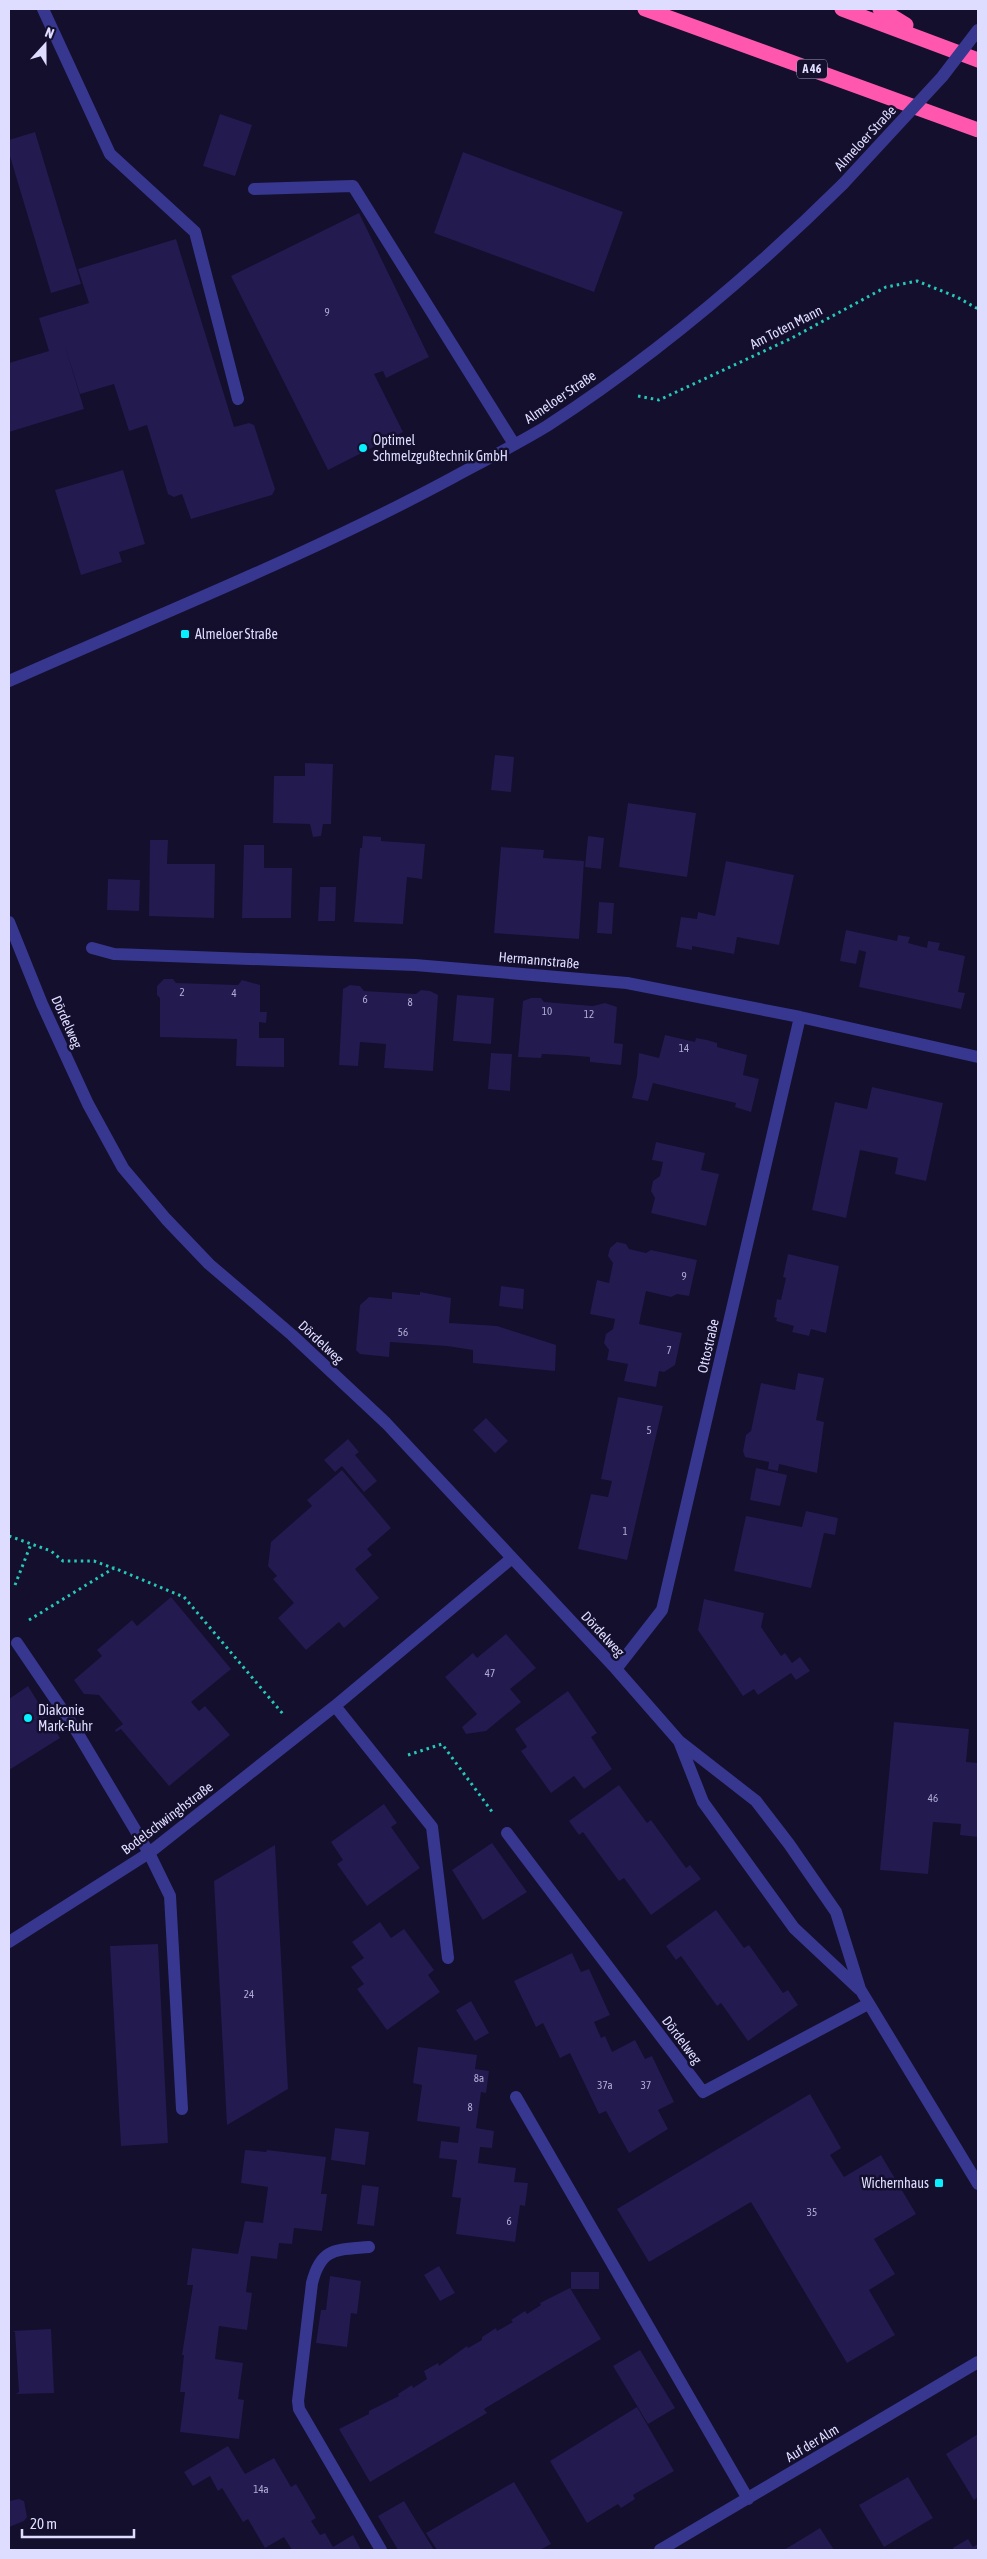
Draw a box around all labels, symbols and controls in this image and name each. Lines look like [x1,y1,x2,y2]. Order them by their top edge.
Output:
north arrow [20,20,70,70]
text: N [43,24,56,42]
road number: A 46 [797,60,827,78]
street label: Almeloer Straße [831,102,899,174]
street label: Am Toten Mann [747,302,825,352]
house number: 9 [324,306,330,318]
street label: Almeloer Straße [521,367,599,427]
place label: Optimel Schmelzgußtechnik GmbH [373,432,508,464]
marker: Optimel Schmelzgußtechnik GmbH [357,442,369,454]
place label: Almeloer Straße [195,626,278,642]
marker: Almeloer Straße [179,628,191,640]
street label: Hermannstraße [498,948,580,972]
house number: 2 [179,986,185,998]
house number: 4 [231,987,237,999]
street label: Dördelweg [48,993,86,1051]
house number: 6 [362,993,368,1005]
house number: 8 [407,996,413,1008]
house number: 10 [542,1005,552,1017]
house number: 12 [584,1008,594,1020]
house number: 14 [679,1042,689,1054]
house number: 9 [681,1270,687,1282]
street label: Dördelweg [295,1317,347,1367]
street label: Ottostraße [694,1317,722,1375]
house number: 56 [398,1326,408,1338]
house number: 7 [666,1344,672,1356]
house number: 5 [646,1424,652,1436]
house number: 1 [622,1525,628,1537]
street label: Dördelweg [578,1608,628,1660]
house number: 47 [485,1667,495,1679]
place label: Diakonie Mark-Ruhr [38,1702,93,1734]
marker: Diakonie Mark-Ruhr [22,1712,34,1724]
street label: Bodelschwinghstraße [118,1778,216,1858]
house number: 46 [928,1792,938,1804]
house number: 24 [244,1988,254,2000]
street label: Dördelweg [659,2013,705,2067]
house number: 8a [474,2072,484,2084]
house number: 37a [597,2079,613,2091]
house number: 37 [641,2079,651,2091]
house number: 8 [467,2101,473,2113]
place label: Wichernhaus [861,2175,929,2191]
marker: Wichernhaus [933,2177,945,2189]
house number: 35 [807,2206,817,2218]
house number: 6 [506,2215,512,2227]
street label: Auf der Alm [783,2421,841,2465]
house number: 14a [253,2483,269,2495]
scale bar [22,2506,135,2538]
text: 20 m [30,2515,57,2532]

